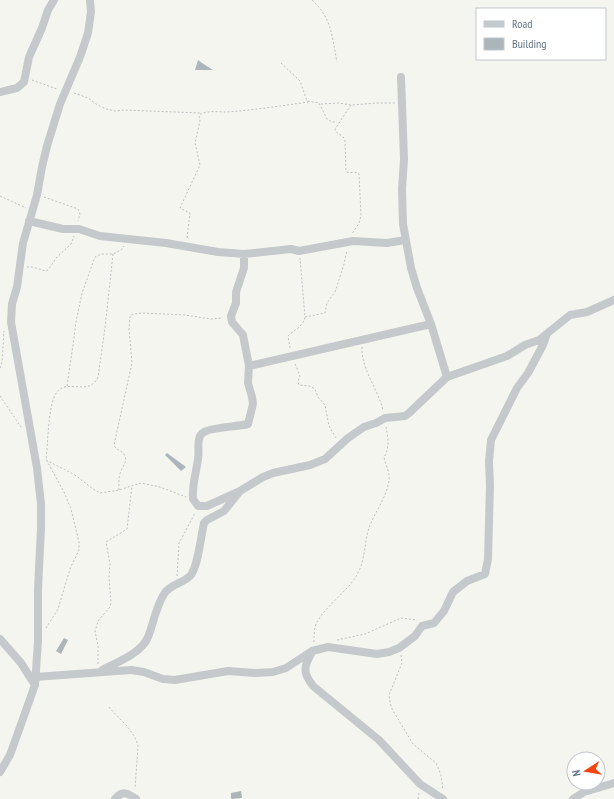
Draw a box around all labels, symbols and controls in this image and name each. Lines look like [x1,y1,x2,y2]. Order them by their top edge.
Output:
legend [476,8,606,60]
text: Road [512,16,532,31]
text: Building [512,36,547,51]
north arrow [566,751,606,791]
text: N [569,769,584,777]

